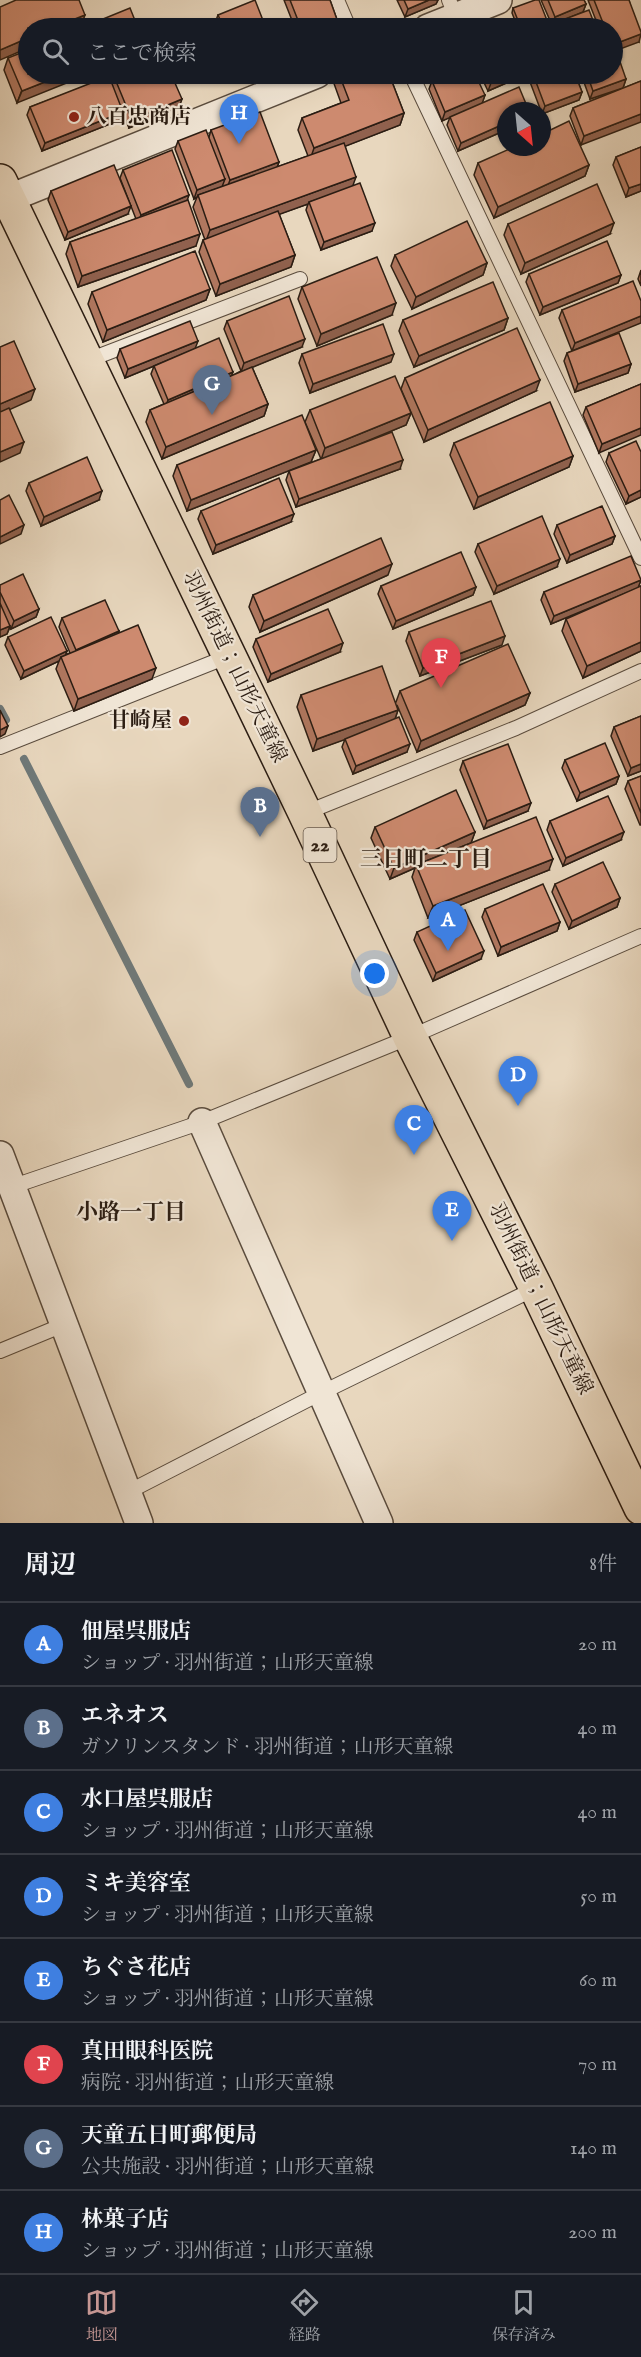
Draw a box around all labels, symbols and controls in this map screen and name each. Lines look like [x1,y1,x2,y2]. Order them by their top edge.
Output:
search box [18,18,623,84]
icon: search [39,35,72,68]
text: ここで検索 [87,40,197,68]
pin: H [220,94,258,144]
north arrow [497,102,551,156]
place label: 八百忠商店 [86,104,191,131]
marker: 八百忠商店 [67,110,81,124]
pin: G [192,366,232,415]
street label: 羽州街道；山形天童線 [176,567,292,767]
pin: F [422,638,460,688]
place label: 甘崎屋 [109,708,172,735]
marker: 甘崎屋 [177,714,191,728]
pin: B [240,788,280,837]
road number: 22 [304,828,336,862]
district label: 三日町二丁目 [360,846,492,874]
pin: A [428,902,468,951]
your location [360,959,389,988]
pin: D [498,1056,538,1106]
pin: C [394,1106,434,1155]
pin: E [432,1192,472,1241]
district label: 小路一丁目 [76,1199,186,1227]
street label: 羽州街道；山形天童線 [482,1199,598,1399]
text: 周辺 [24,1549,76,1582]
text: 8件 [589,1552,617,1577]
text: 佃屋呉服店 [81,1618,191,1646]
text: A [37,1632,50,1657]
text: 20 m [578,1632,617,1657]
text: ショップ · 羽州街道；山形天童線 [81,1651,374,1676]
text: エネオス [81,1702,169,1730]
text: B [37,1716,50,1741]
text: 40 m [578,1716,617,1741]
text: ガソリンスタンド · 羽州街道；山形天童線 [81,1735,454,1760]
text: 水口屋呉服店 [81,1786,213,1814]
text: C [36,1800,51,1825]
text: 40 m [578,1800,617,1825]
text: ショップ · 羽州街道；山形天童線 [81,1819,374,1844]
text: ミキ美容室 [81,1870,191,1898]
text: D [35,1884,52,1909]
text: 50 m [580,1884,617,1909]
text: ショップ · 羽州街道；山形天童線 [81,1903,374,1928]
text: ちぐさ花店 [81,1954,191,1982]
text: E [37,1968,50,1993]
text: 60 m [579,1968,617,1993]
text: ショップ · 羽州街道；山形天童線 [81,1987,374,2012]
text: 真田眼科医院 [81,2038,213,2066]
text: F [37,2052,50,2077]
text: 70 m [578,2052,617,2077]
text: 病院 · 羽州街道；山形天童線 [81,2071,334,2096]
text: 天童五日町郵便局 [81,2122,257,2150]
text: G [36,2136,51,2161]
text: 140 m [570,2136,617,2161]
text: 公共施設 · 羽州街道；山形天童線 [81,2155,374,2180]
text: 林菓子店 [81,2206,169,2234]
text: H [35,2220,52,2245]
text: 200 m [568,2220,617,2245]
text: ショップ · 羽州街道；山形天童線 [81,2239,374,2264]
tab: 地図 [85,2286,118,2346]
tab: 経路 [288,2286,321,2346]
tab: 保存済み [492,2286,556,2346]

